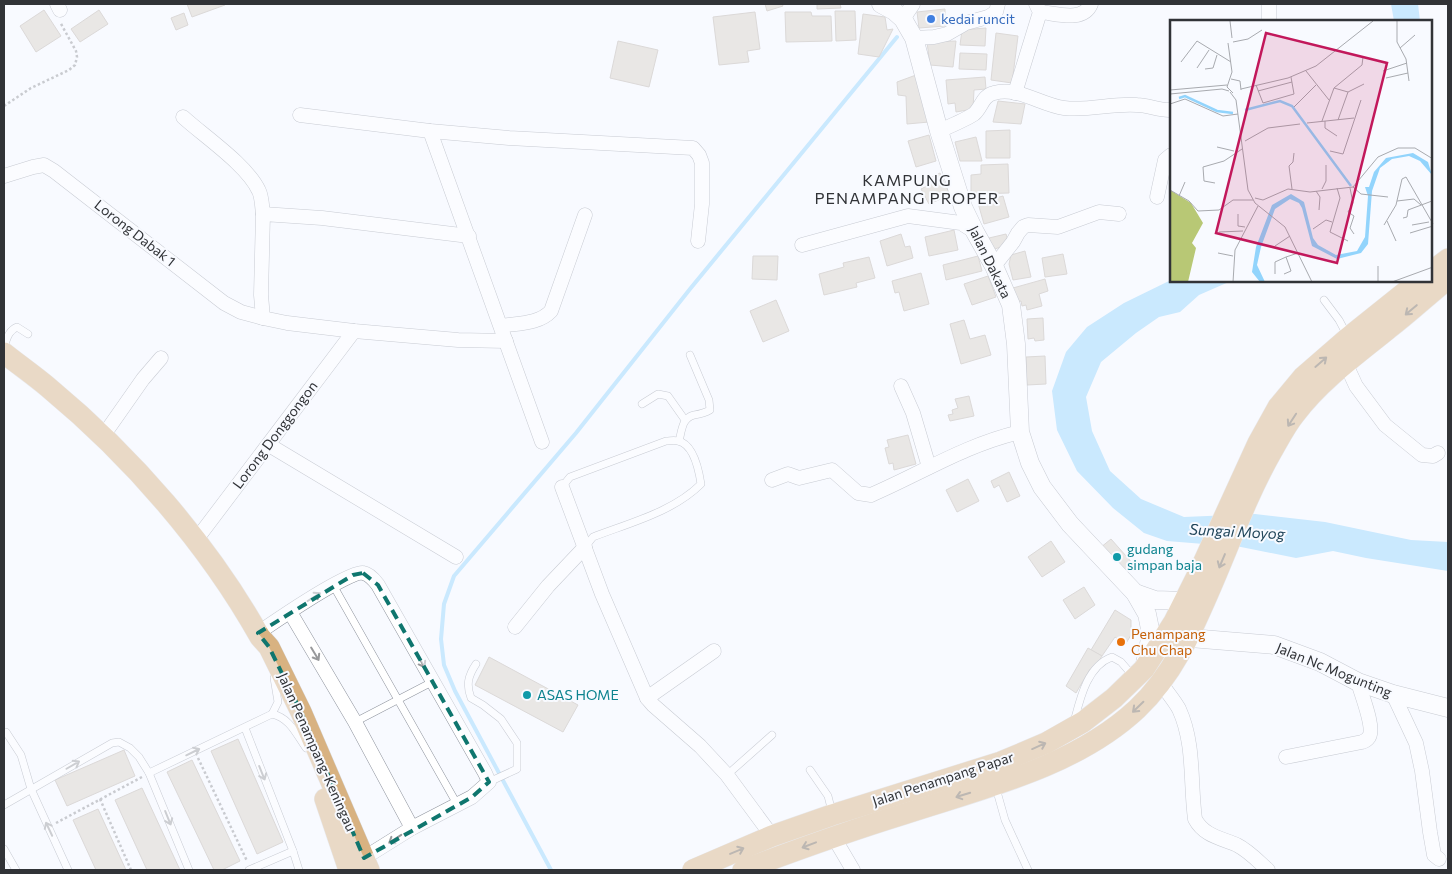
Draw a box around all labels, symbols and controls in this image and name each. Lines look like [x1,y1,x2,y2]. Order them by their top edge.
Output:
place label: kedai runcit [941,10,1015,27]
marker: kedai runcit [925,13,937,25]
inset map [1170,20,1432,282]
district label: KAMPUNG PENAMPANG PROPER [815,170,999,207]
street label: Lorong Dabak 1 [92,196,179,269]
street label: Jalan Dakata [966,223,1015,301]
one-way arrow [1405,304,1418,315]
one-way arrow [1314,356,1327,367]
street label: Lorong Donggongon [229,378,321,492]
one-way arrow [1286,412,1296,426]
water label: Sungai Moyog [1189,520,1286,543]
place label: gudang simpan baja [1127,540,1202,573]
marker: gudang simpan baja [1111,551,1123,563]
one-way arrow [1217,553,1226,568]
one-way arrow [306,592,320,602]
place label: Penampang Chu Chap [1131,625,1206,658]
marker: Penampang Chu Chap [1115,636,1127,648]
street label: Jalan Nc Mogunting [1274,639,1395,701]
one-way arrow [311,646,321,660]
one-way arrow [416,654,426,668]
street label: Jalan Penampang-Keningau [275,670,360,834]
place label: ASAS HOME [537,686,619,703]
marker: ASAS HOME [521,689,533,701]
one-way arrow [1132,701,1145,713]
one-way arrow [1031,740,1046,750]
one-way arrow [185,747,200,756]
street label: Jalan Penampang Papar [870,748,1016,809]
one-way arrow [65,760,80,769]
one-way arrow [258,765,268,780]
one-way arrow [956,790,972,800]
one-way arrow [164,811,173,826]
one-way arrow [44,822,53,837]
one-way arrow [388,834,402,844]
one-way arrow [802,841,817,850]
one-way arrow [729,846,745,855]

